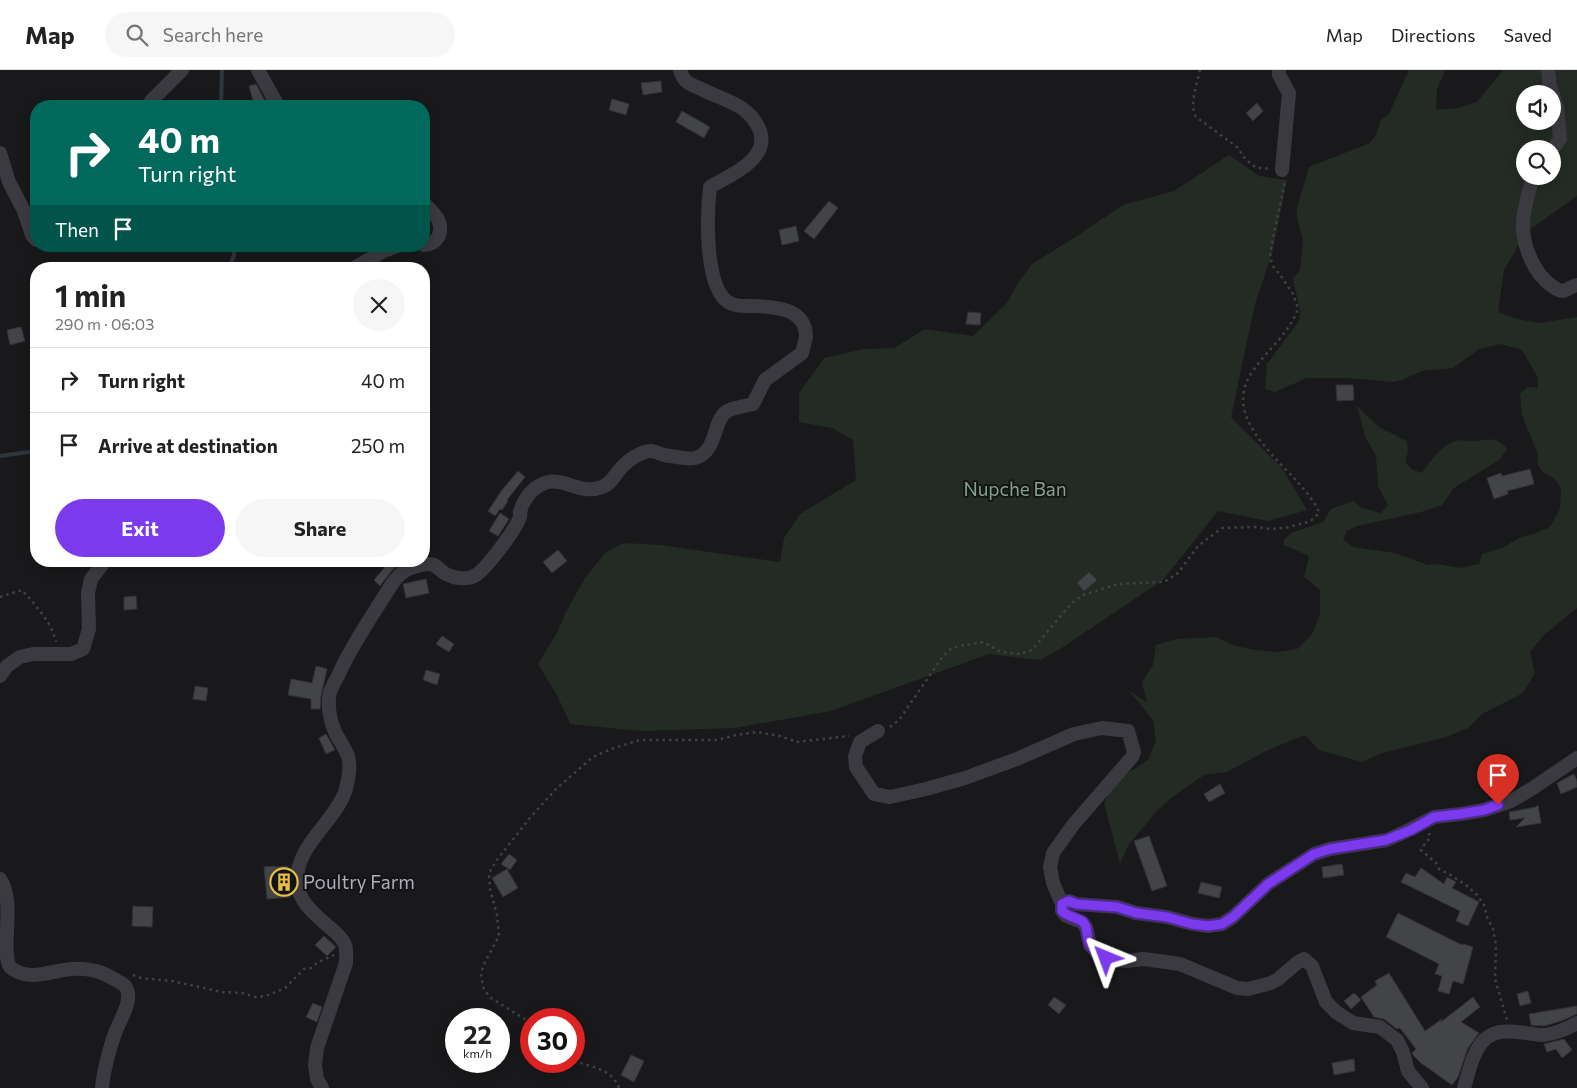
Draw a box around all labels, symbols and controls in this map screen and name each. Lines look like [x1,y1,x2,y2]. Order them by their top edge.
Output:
search box [105,12,455,57]
text: Map [25,20,75,49]
icon: search [123,21,151,49]
text: Search here [163,23,263,46]
text: Map [1326,24,1363,46]
text: Directions [1391,24,1475,46]
text: Saved [1503,24,1552,46]
map controls [1516,85,1561,185]
button: sound [1516,85,1561,130]
text: 40 m [138,117,220,160]
icon: right [55,120,120,185]
button: search [1516,140,1561,185]
text: Turn right [138,160,236,187]
icon: arrive [109,215,137,243]
text: Then [55,218,99,241]
text: 1 min [55,276,126,313]
button: close [353,279,405,331]
text: 290 m · 06:03 [55,314,154,333]
icon: right [55,366,83,394]
text: Turn right [98,369,185,392]
text: 40 m [361,369,405,392]
icon: arrive [55,431,83,459]
text: Arrive at destination [98,434,278,457]
text: 250 m [351,434,405,457]
park label: Nupche Ban [963,477,1067,500]
button: Exit [55,499,225,557]
button: Share [235,499,405,557]
pin [1477,754,1519,805]
icon: arrive [1484,761,1512,789]
building icon: Poultry Farm [269,867,299,897]
place label: Poultry Farm [303,870,415,893]
position arrow [1079,931,1131,983]
speed limit sign: 30 [520,1008,585,1073]
text: 22 [463,1019,492,1049]
text: km/h [463,1046,492,1060]

